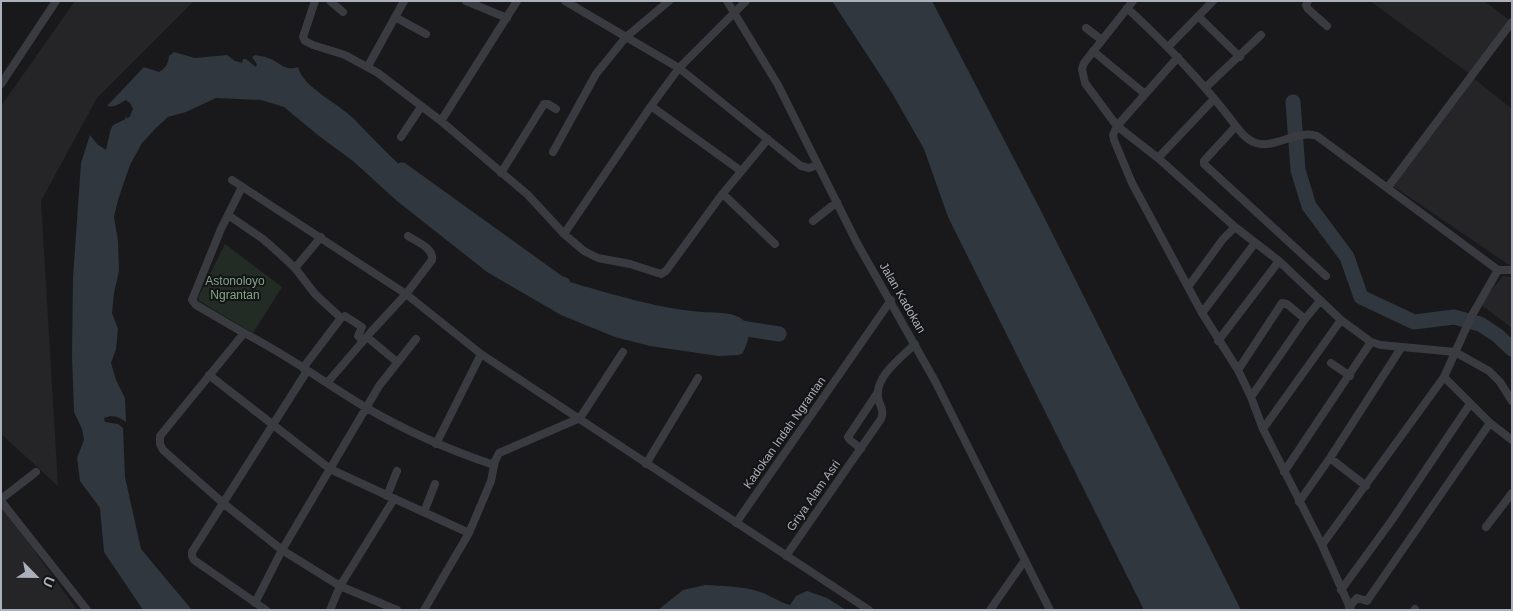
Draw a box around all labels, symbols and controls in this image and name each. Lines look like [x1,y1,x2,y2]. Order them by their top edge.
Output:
street label: Jalan Kadokan [876,260,928,336]
park label: Astonoloyo Ngrantan [205,275,265,303]
street label: Kadokan Indah Ngrantan [741,374,829,492]
street label: Griya Alam Asri [784,458,844,534]
north arrow [10,551,60,601]
text: U [39,574,58,590]

